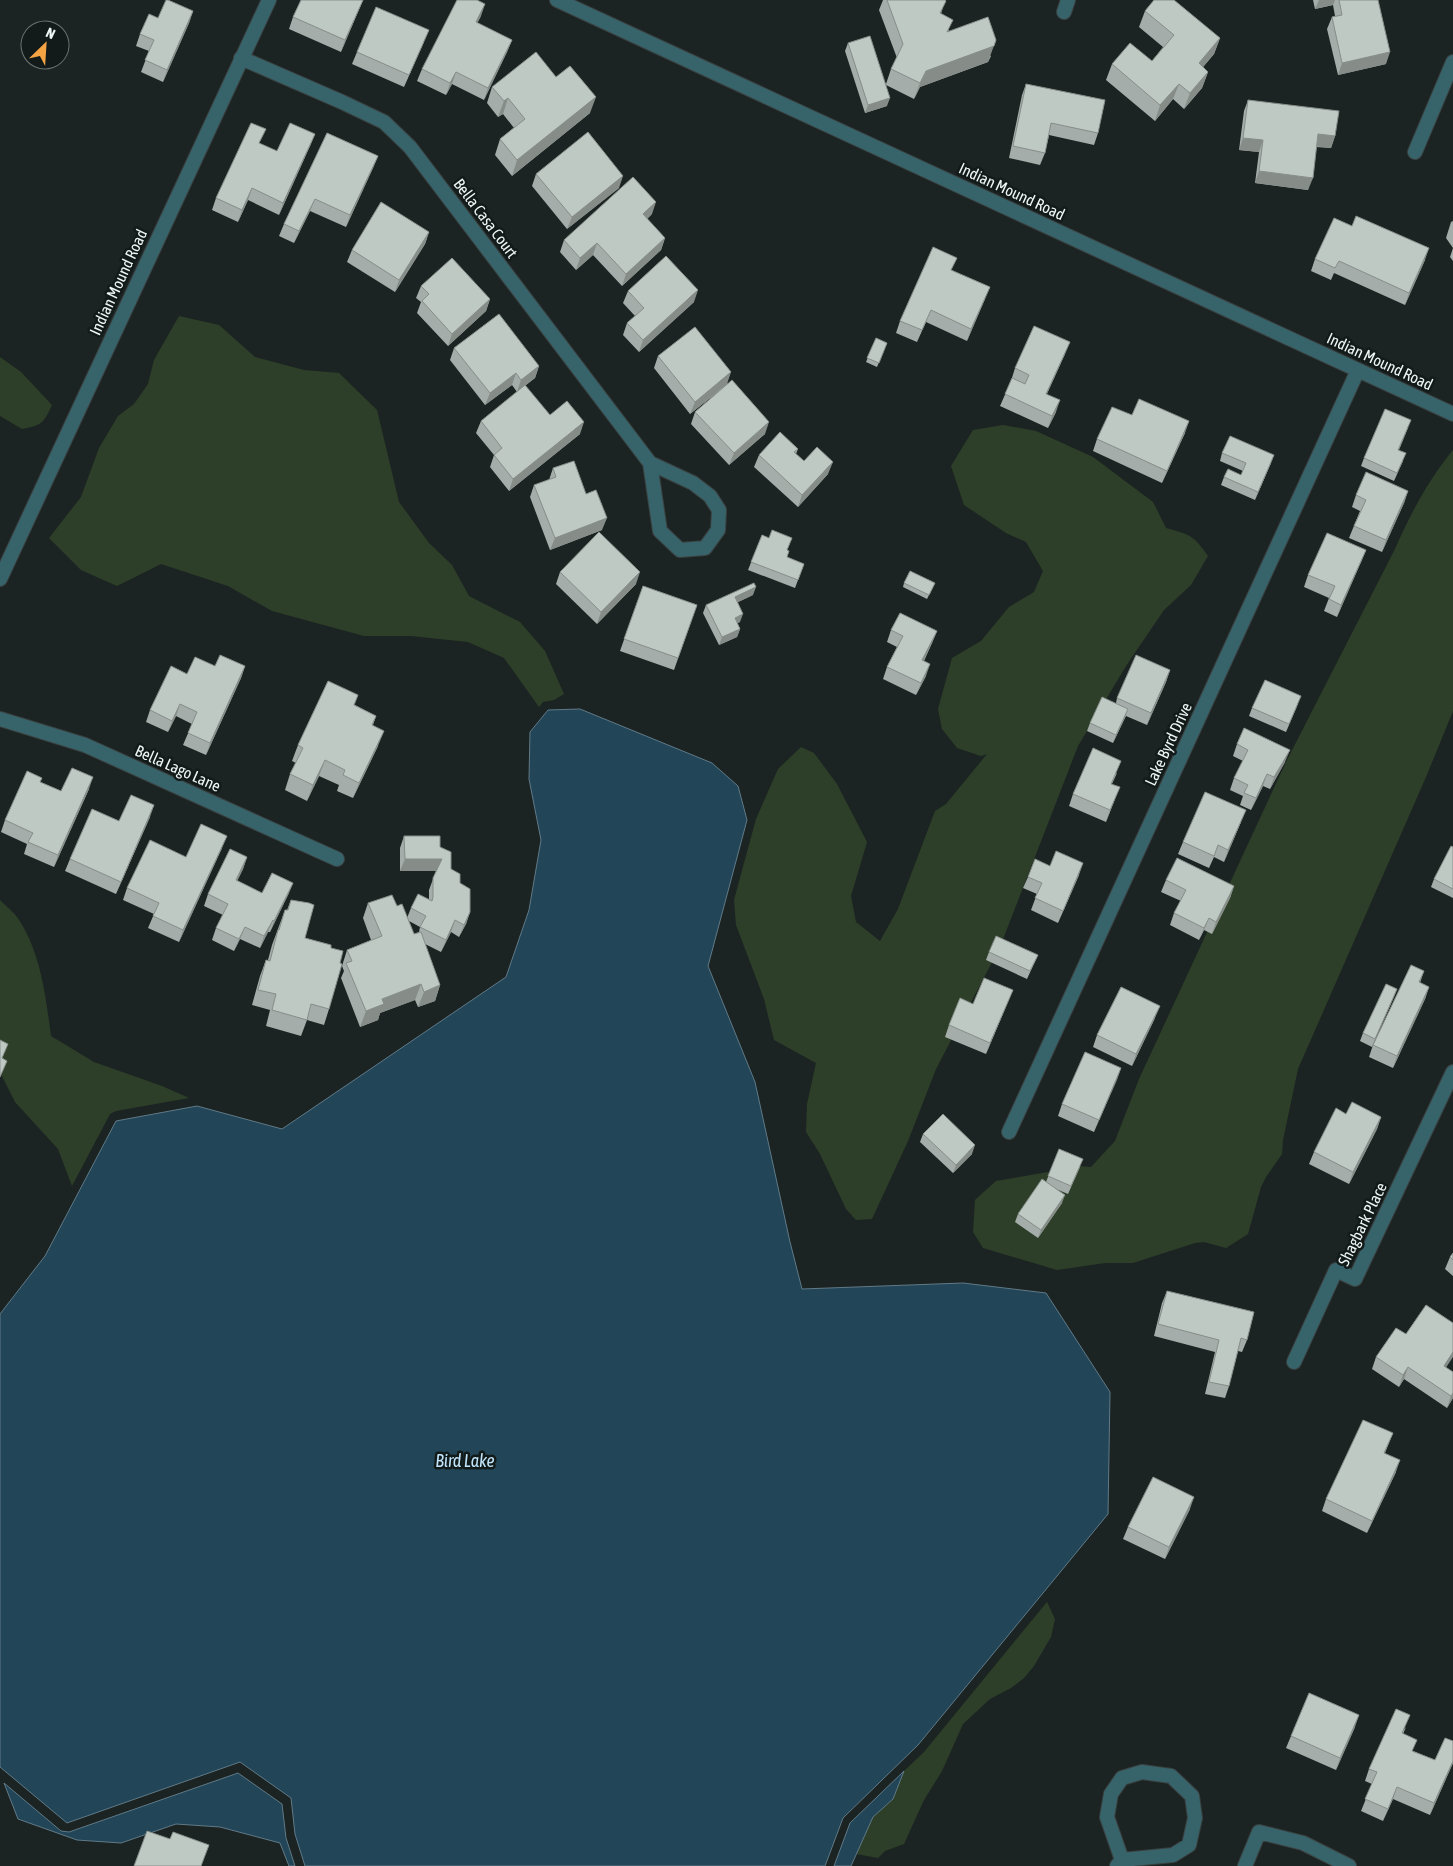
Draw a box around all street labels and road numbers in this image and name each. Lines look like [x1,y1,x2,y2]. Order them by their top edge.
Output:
street label: Indian Mound Road [956,159,1068,223]
street label: Bella Casa Court [450,175,522,261]
street label: Indian Mound Road [86,226,150,338]
street label: Indian Mound Road [1324,329,1436,393]
street label: Lake Byrd Drive [1141,700,1196,789]
street label: Bella Lago Lane [132,741,223,796]
street label: Shagbark Place [1334,1179,1391,1269]

